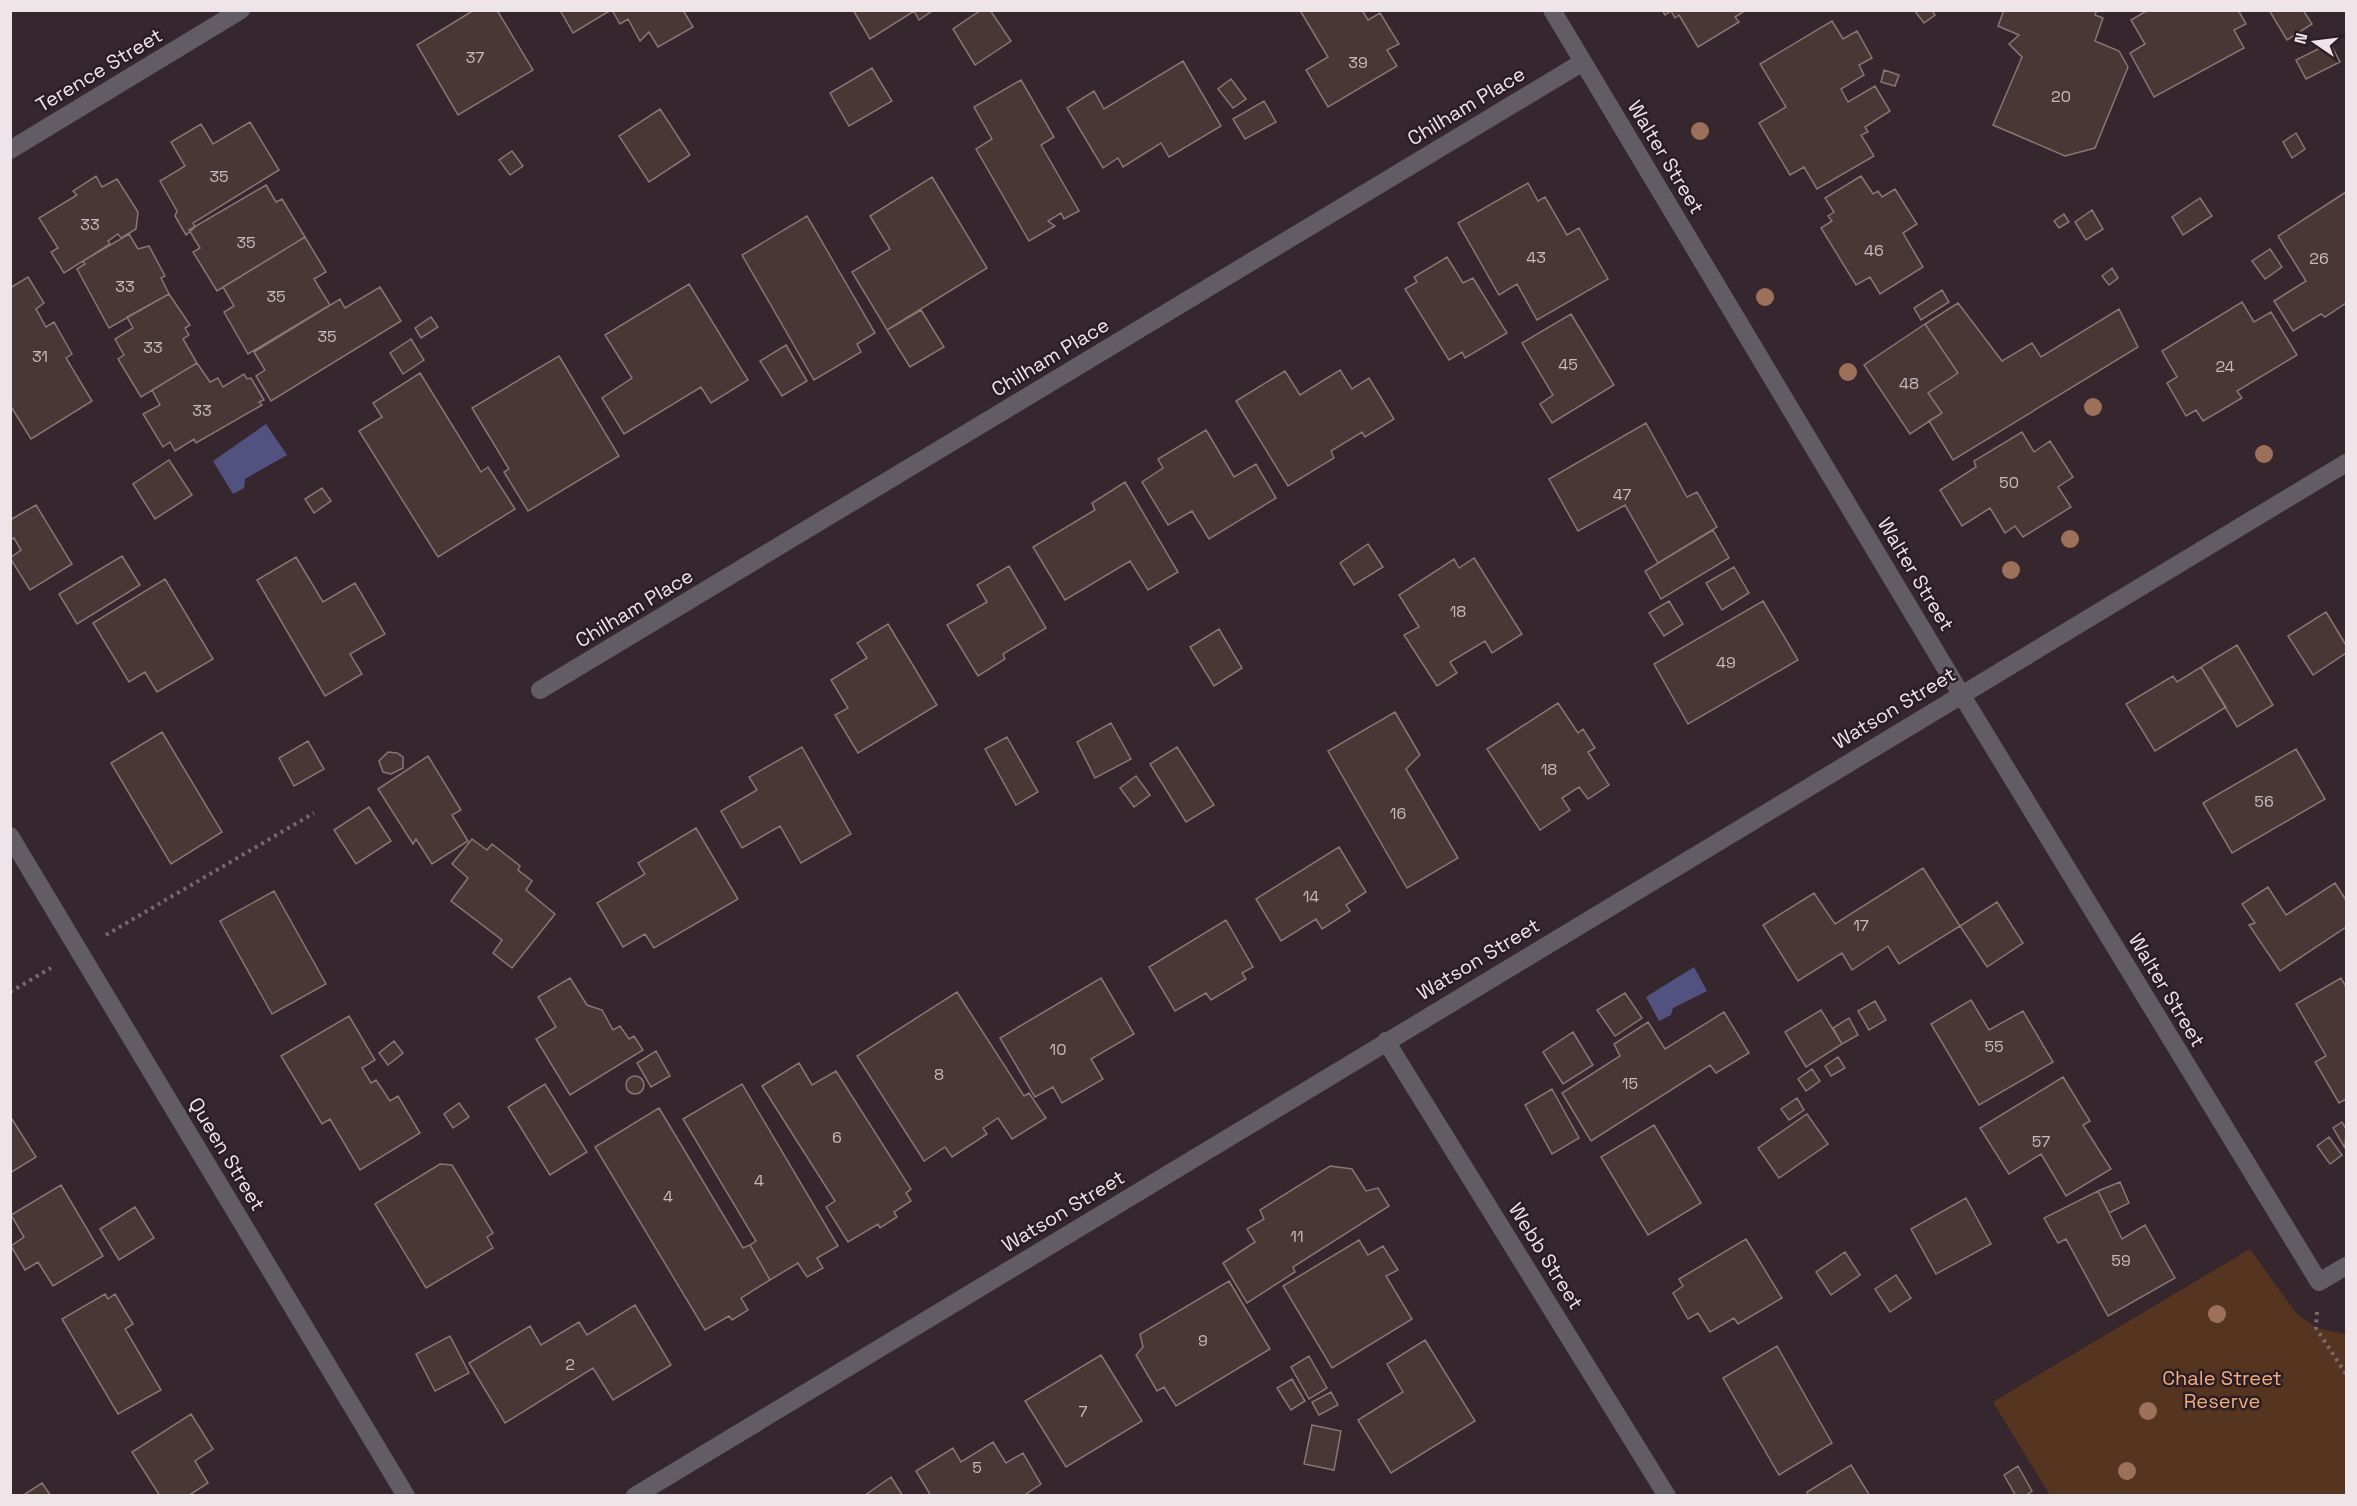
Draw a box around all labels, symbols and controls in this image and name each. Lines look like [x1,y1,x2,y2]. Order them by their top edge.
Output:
north arrow [2285,12,2345,72]
street label: Terence Street [31,22,167,118]
text: N [2289,31,2312,46]
house number: 37 [466,47,484,68]
house number: 39 [1348,52,1368,73]
street label: Chilham Place [1402,61,1530,151]
house number: 20 [2051,86,2071,107]
street label: Walter Street [1622,95,1710,219]
house number: 35 [209,166,229,187]
house number: 33 [80,214,100,235]
house number: 35 [236,232,256,253]
house number: 46 [1864,240,1884,261]
house number: 43 [1526,247,1546,268]
house number: 26 [2309,248,2329,269]
house number: 33 [115,276,135,297]
house number: 35 [266,286,286,307]
street label: Chilham Place [986,312,1114,402]
house number: 35 [317,326,337,347]
house number: 33 [143,337,163,358]
house number: 31 [32,346,48,367]
house number: 45 [1558,354,1578,375]
house number: 24 [2215,356,2235,377]
house number: 48 [1899,373,1919,394]
house number: 33 [192,400,212,421]
house number: 50 [1999,472,2019,493]
house number: 47 [1613,484,1631,505]
street label: Walter Street [1872,512,1960,636]
street label: Chilham Place [570,563,698,653]
house number: 18 [1450,601,1466,622]
house number: 49 [1716,652,1736,673]
street label: Watson Street [1828,661,1960,755]
house number: 18 [1541,759,1557,780]
house number: 56 [2254,791,2274,812]
house number: 16 [1390,803,1406,824]
house number: 14 [1303,886,1319,907]
street label: Watson Street [1412,912,1544,1006]
house number: 17 [1853,915,1869,936]
street label: Walter Street [2123,928,2211,1052]
house number: 55 [1984,1036,2004,1057]
house number: 10 [1050,1039,1066,1060]
house number: 8 [934,1064,944,1085]
house number: 15 [1622,1073,1638,1094]
street label: Queen Street [183,1093,271,1215]
house number: 6 [832,1127,842,1148]
house number: 57 [2032,1131,2050,1152]
street label: Watson Street [997,1164,1129,1258]
house number: 4 [754,1170,764,1191]
house number: 4 [663,1186,673,1207]
street label: Webb Street [1503,1198,1589,1314]
house number: 11 [1290,1226,1304,1247]
house number: 59 [2111,1250,2131,1271]
house number: 9 [1198,1330,1208,1351]
house number: 2 [565,1354,575,1375]
park label: Chale Street Reserve [2162,1365,2282,1414]
house number: 7 [1078,1401,1088,1422]
house number: 5 [972,1457,982,1478]

